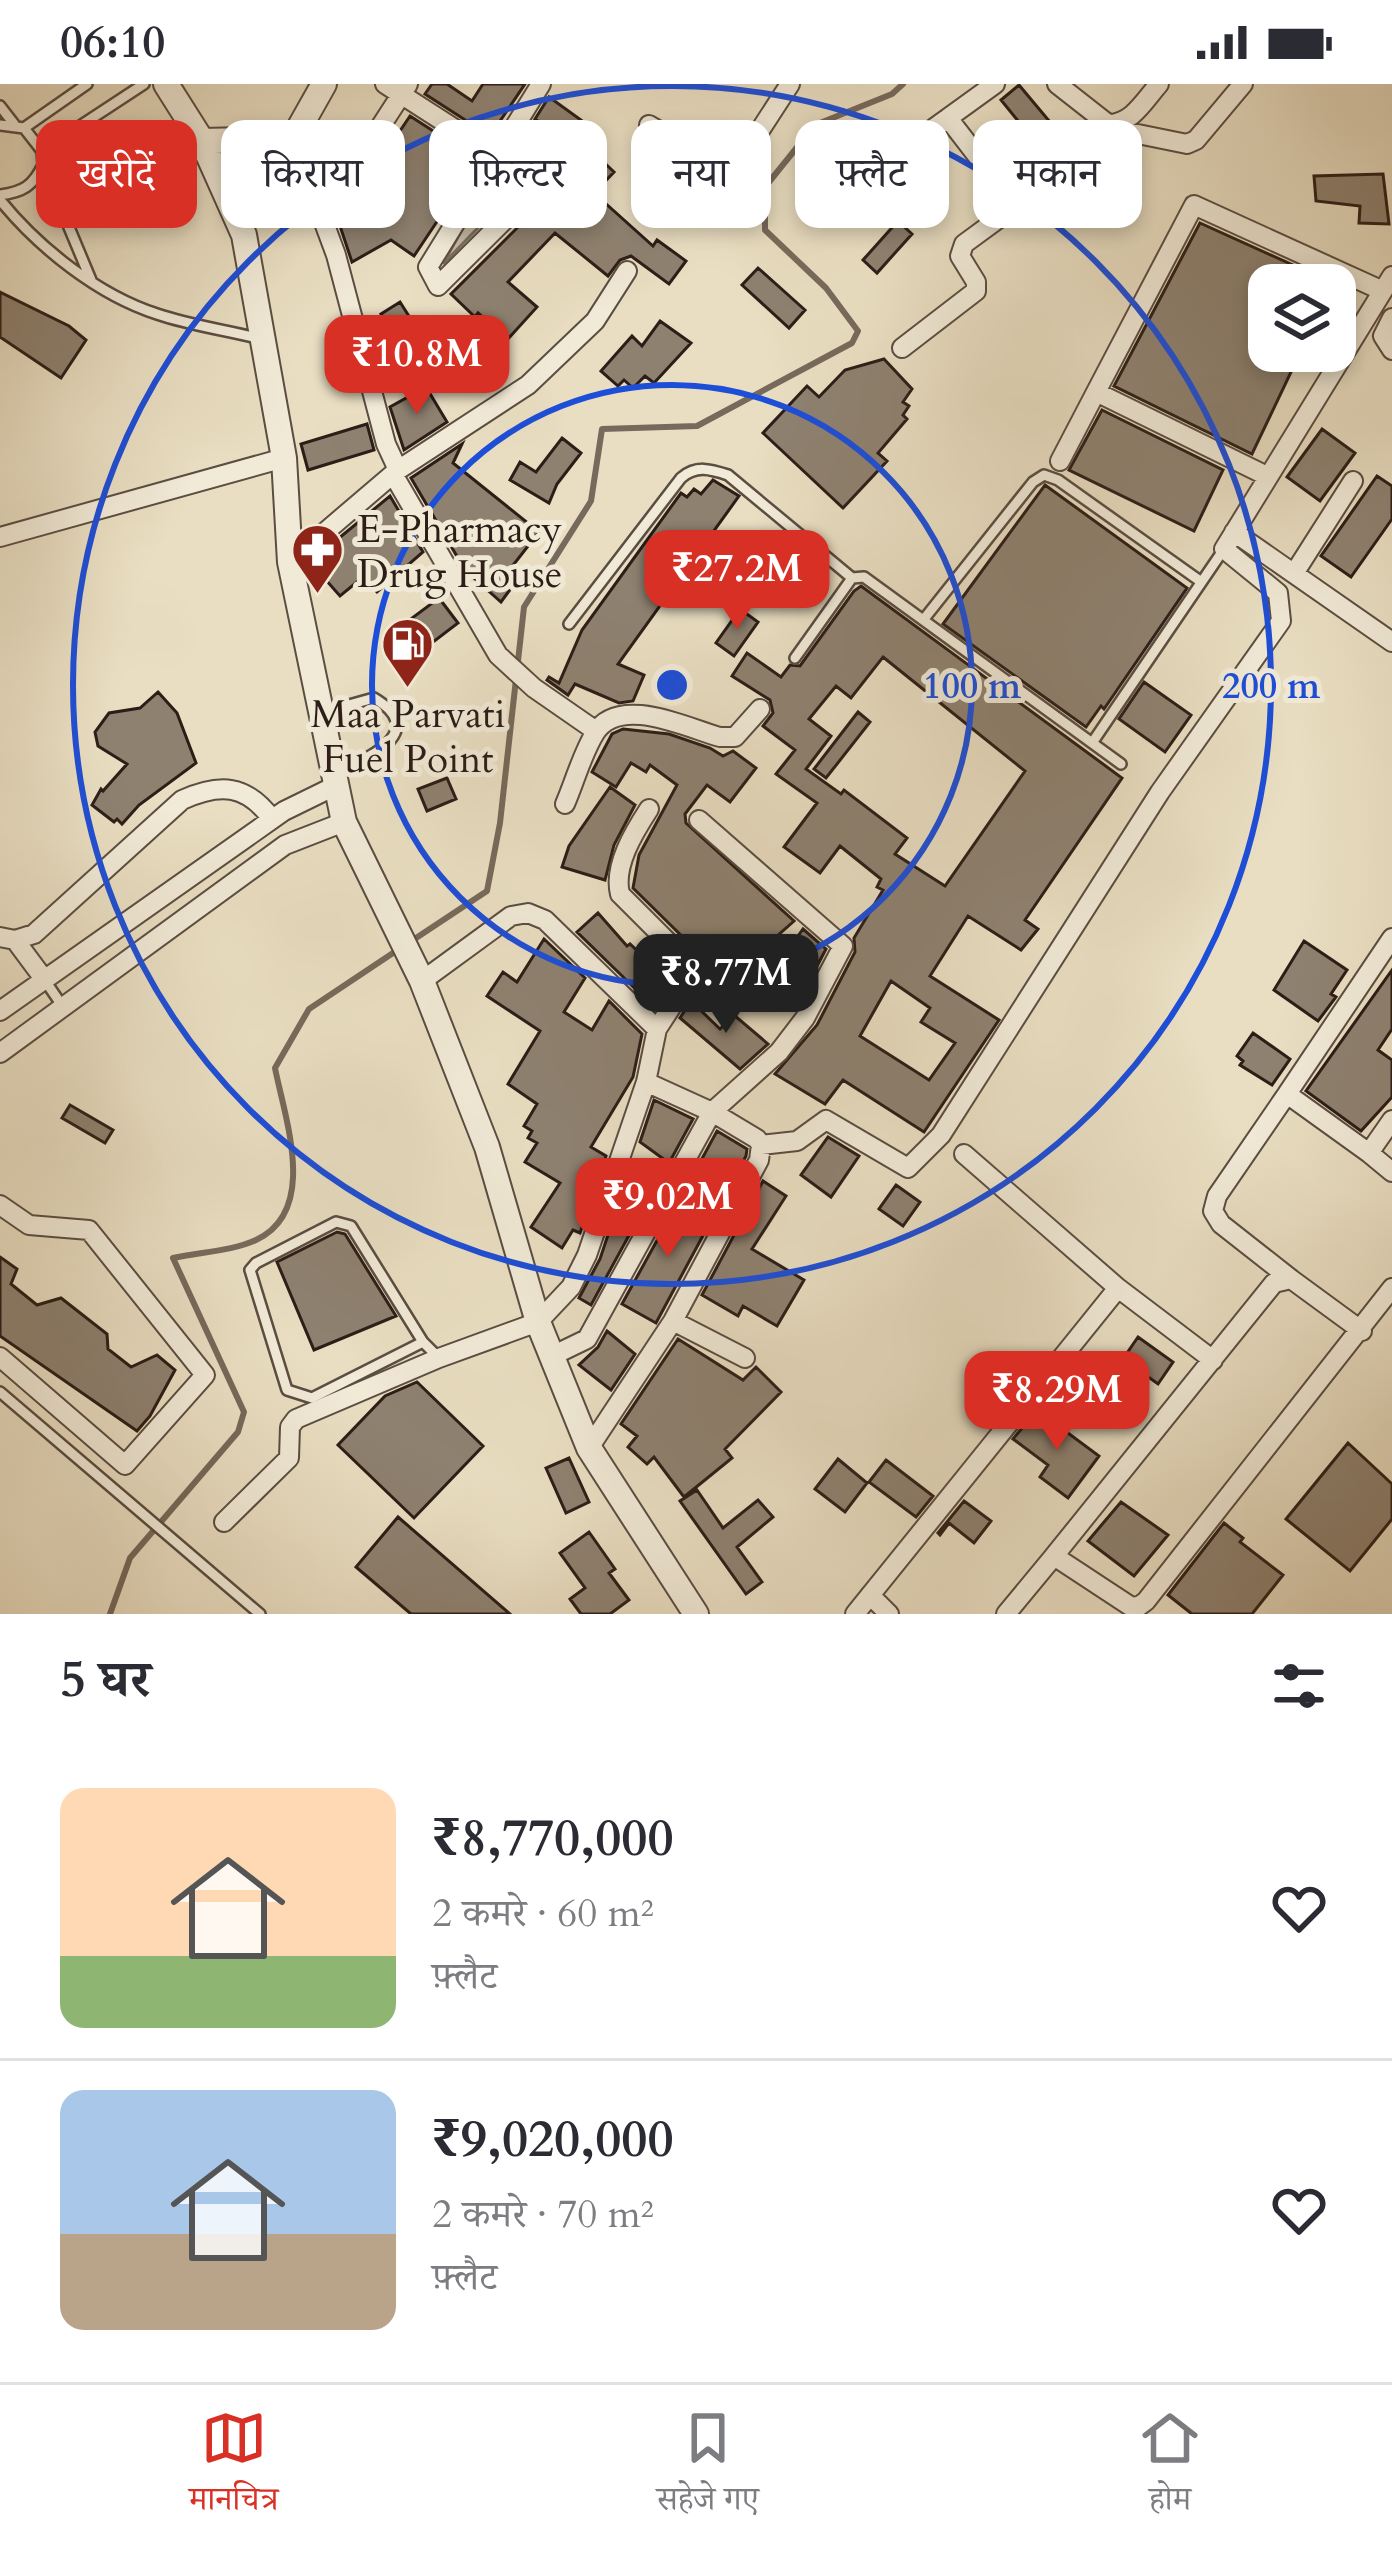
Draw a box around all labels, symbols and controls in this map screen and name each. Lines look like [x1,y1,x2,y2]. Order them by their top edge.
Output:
text: 06:10 [60,12,165,73]
chip: खरीदें [36,120,197,228]
chip: किराया [221,120,405,228]
chip: फ़िल्टर [429,120,607,228]
chip: नया [631,120,771,228]
chip: फ़्लैट [795,120,949,228]
chip: मकान [973,120,1142,228]
map controls [1248,264,1356,372]
button: layers [1248,264,1356,372]
pin: ₹10.8M [319,315,515,417]
text: ₹10.8M [351,327,483,380]
place label: E-Pharmacy Drug House [357,503,563,601]
pharmacy icon: E-Pharmacy Drug House [290,522,346,596]
pin: ₹27.2M [639,530,835,632]
text: ₹27.2M [671,542,803,595]
fuel station icon: Maa Parvati Fuel Point [380,615,436,689]
text: 100 m [923,662,1022,711]
text: 200 m [1222,662,1321,711]
centre of rings [651,664,693,706]
place label: Maa Parvati Fuel Point [311,688,505,786]
pin: ₹8.77M [628,934,824,1036]
text: ₹8.77M [660,946,792,999]
pin: ₹9.02M [570,1158,766,1260]
text: ₹9.02M [602,1170,734,1223]
pin: ₹8.29M [959,1351,1155,1453]
text: ₹8.29M [991,1363,1123,1416]
text: 5 घर [60,1645,150,1715]
icon: filters [1266,1653,1332,1719]
text: ₹8,770,000 [432,1804,674,1874]
icon: home [156,1836,300,1980]
icon: heart [1266,1875,1332,1941]
text: 2 कमरे · 60 m² [432,1887,654,1940]
text: फ़्लैट [432,1950,497,2003]
text: ₹9,020,000 [432,2105,674,2175]
icon: home [156,2138,300,2282]
icon: heart [1266,2177,1332,2243]
text: 2 कमरे · 70 m² [432,2188,654,2241]
text: फ़्लैट [432,2251,497,2304]
tab: मानचित्र [189,2405,278,2531]
tab: सहेजे गए [656,2405,759,2531]
tab: होम [1137,2405,1203,2531]

